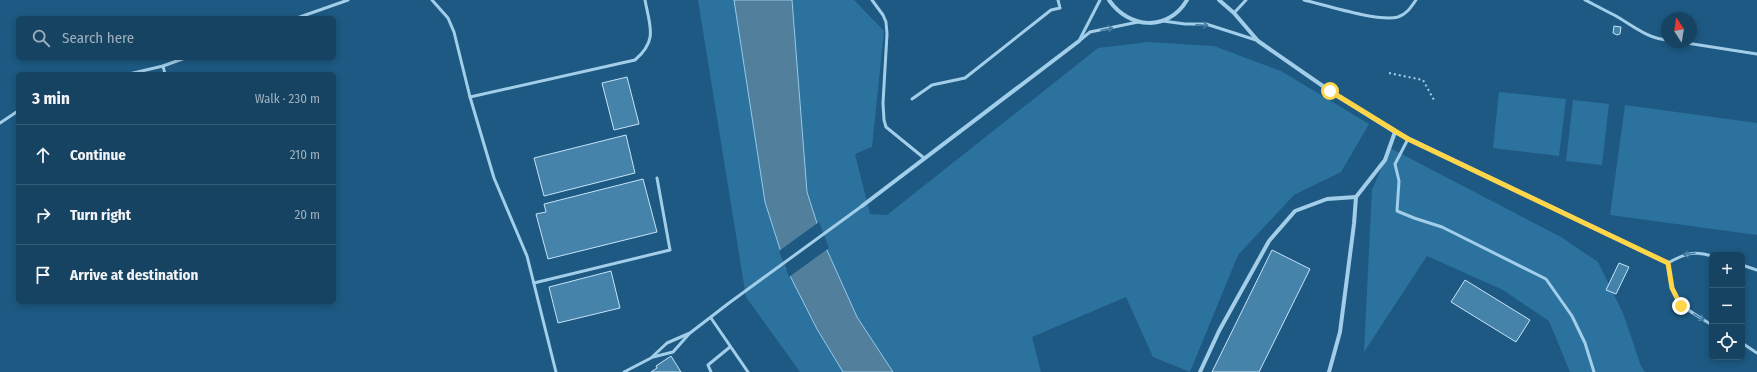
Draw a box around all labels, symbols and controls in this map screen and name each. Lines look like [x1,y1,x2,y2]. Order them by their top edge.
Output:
north arrow [1661,12,1697,48]
search box [16,16,336,60]
one-way arrow [1195,21,1208,28]
one-way arrow [1101,24,1114,32]
icon: search [30,27,52,49]
text: Search here [62,29,134,47]
route start [1321,82,1339,100]
text: 3 min [32,88,70,109]
text: Walk · 230 m [255,91,320,106]
icon: ahead [32,144,54,166]
text: Continue [70,146,126,164]
text: 210 m [290,147,320,162]
icon: right [32,204,54,226]
text: Turn right [70,206,131,224]
text: 20 m [294,207,320,222]
one-way arrow [1683,250,1696,257]
map controls [1709,252,1745,360]
button: + [1709,252,1745,288]
icon: arrive [32,264,54,286]
text: Arrive at destination [70,266,198,284]
button: − [1709,288,1745,324]
route end [1672,297,1690,315]
one-way arrow [1693,313,1704,321]
button: locate [1709,324,1745,360]

